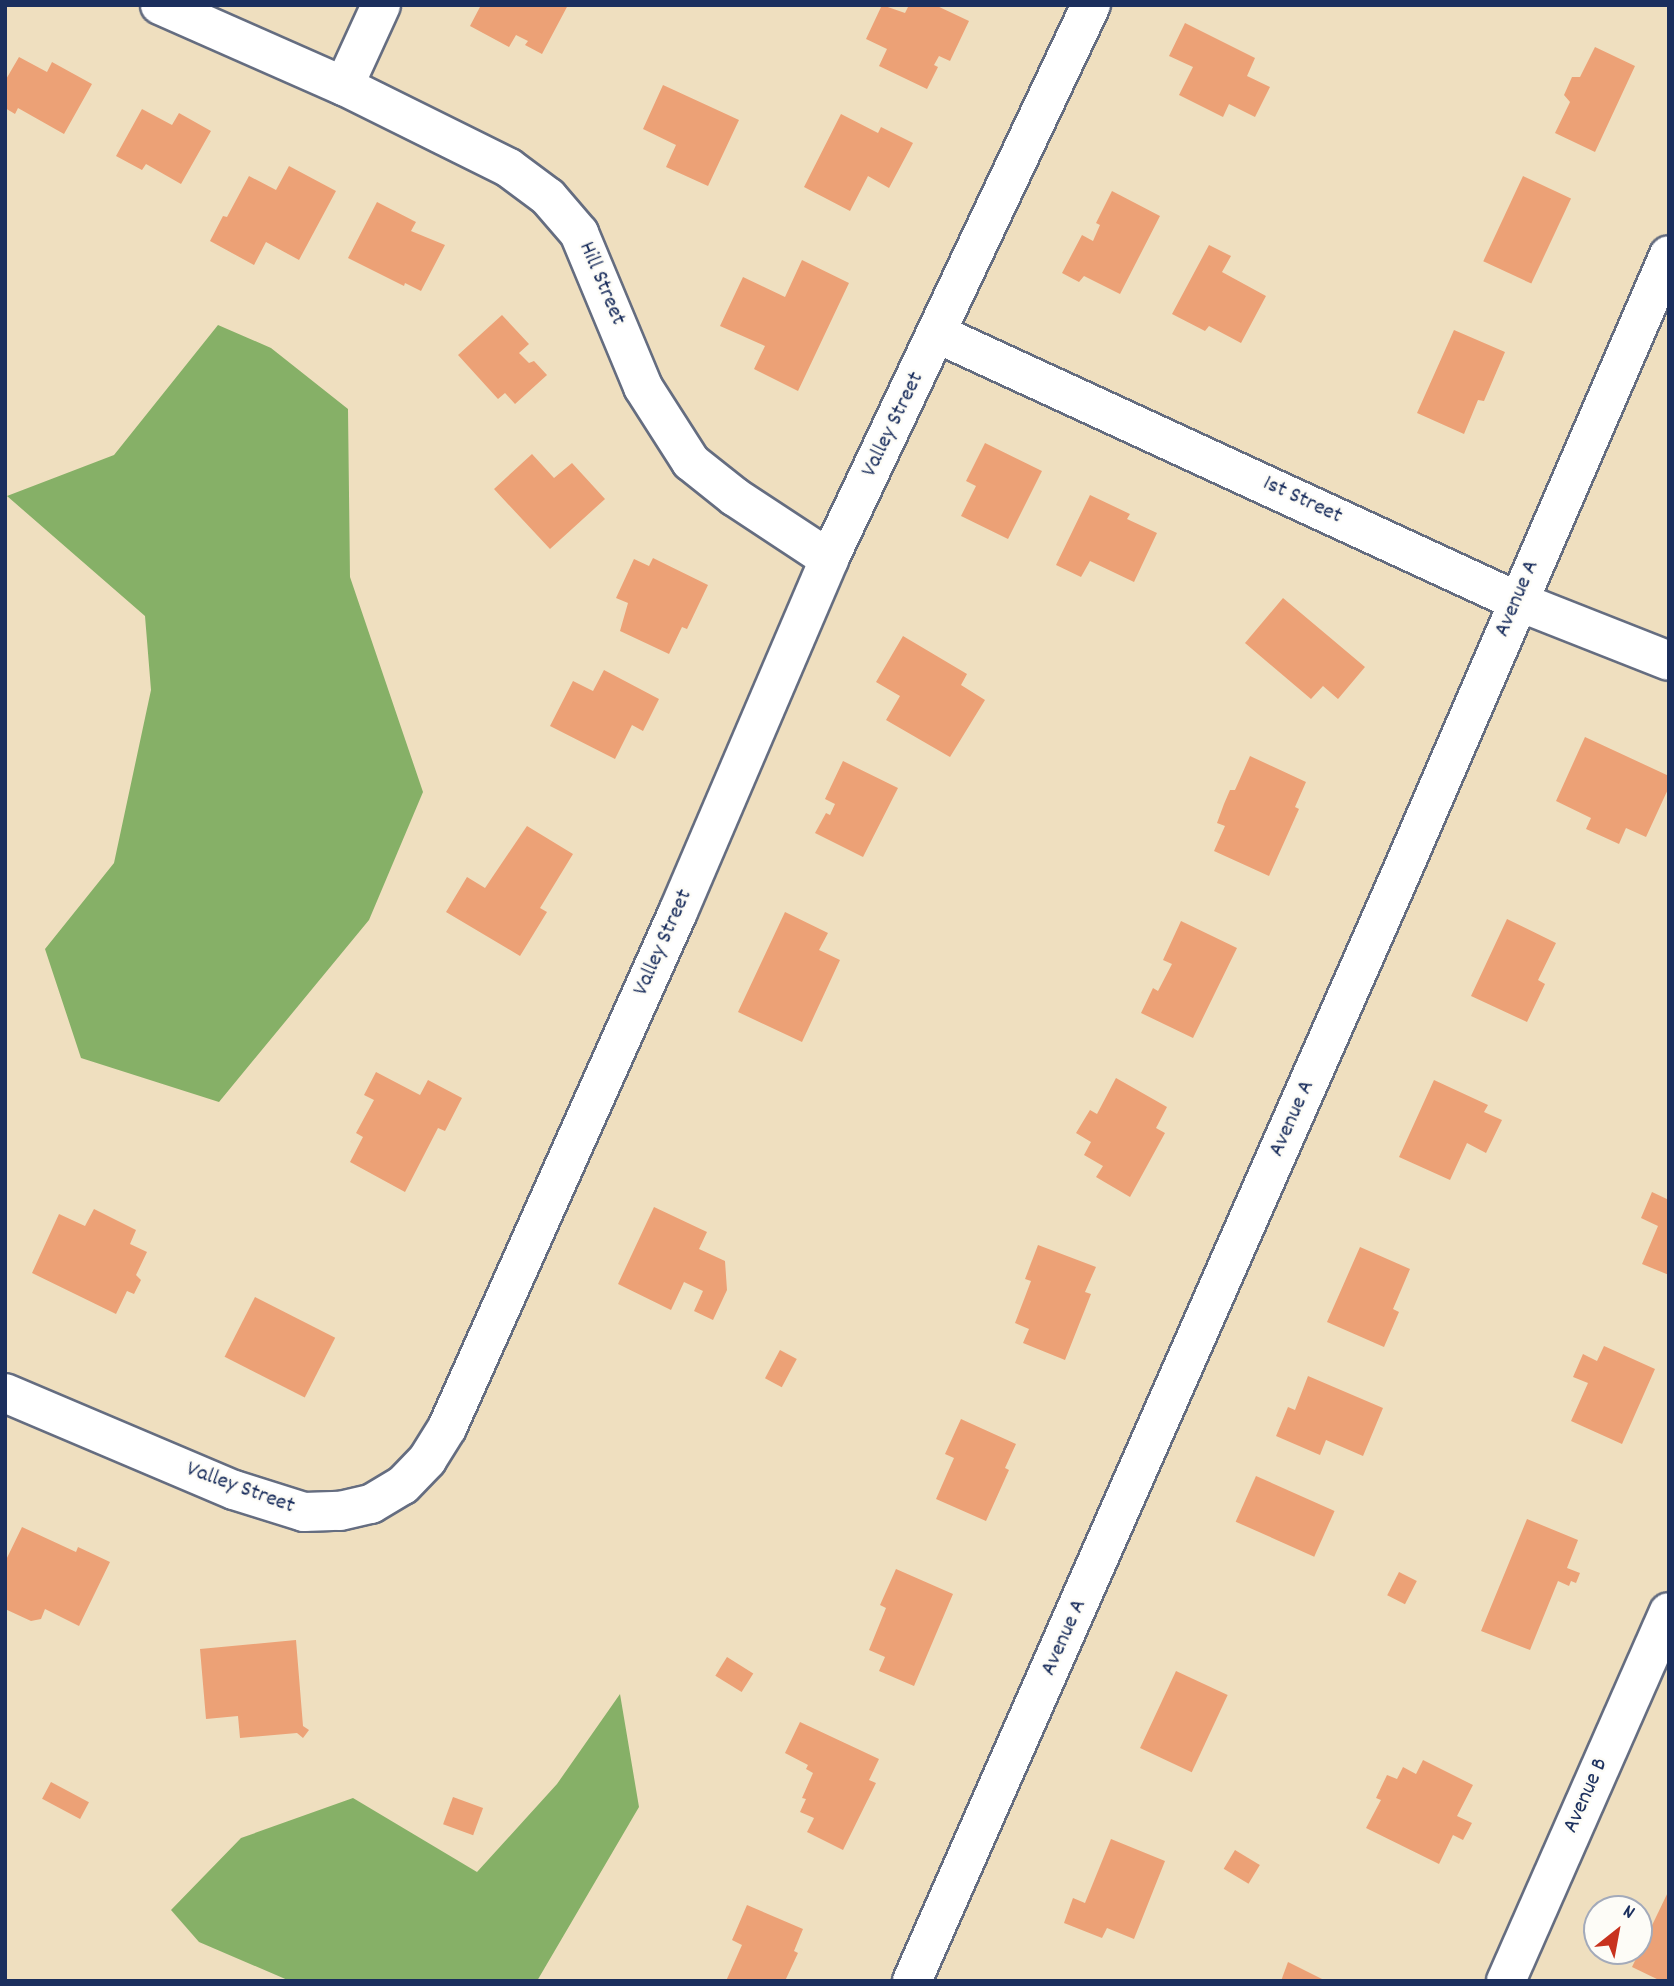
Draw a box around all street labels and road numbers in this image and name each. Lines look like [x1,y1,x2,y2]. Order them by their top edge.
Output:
street label: Hill Street [571,238,631,330]
street label: Valley Street [857,368,931,482]
street label: 1st Street [1258,471,1346,531]
street label: Avenue A [1490,556,1546,642]
street label: Valley Street [628,886,700,1000]
street label: Avenue A [1264,1077,1322,1161]
street label: Valley Street [182,1457,298,1521]
street label: Avenue A [1036,1596,1094,1680]
street label: Avenue B [1558,1754,1616,1838]

